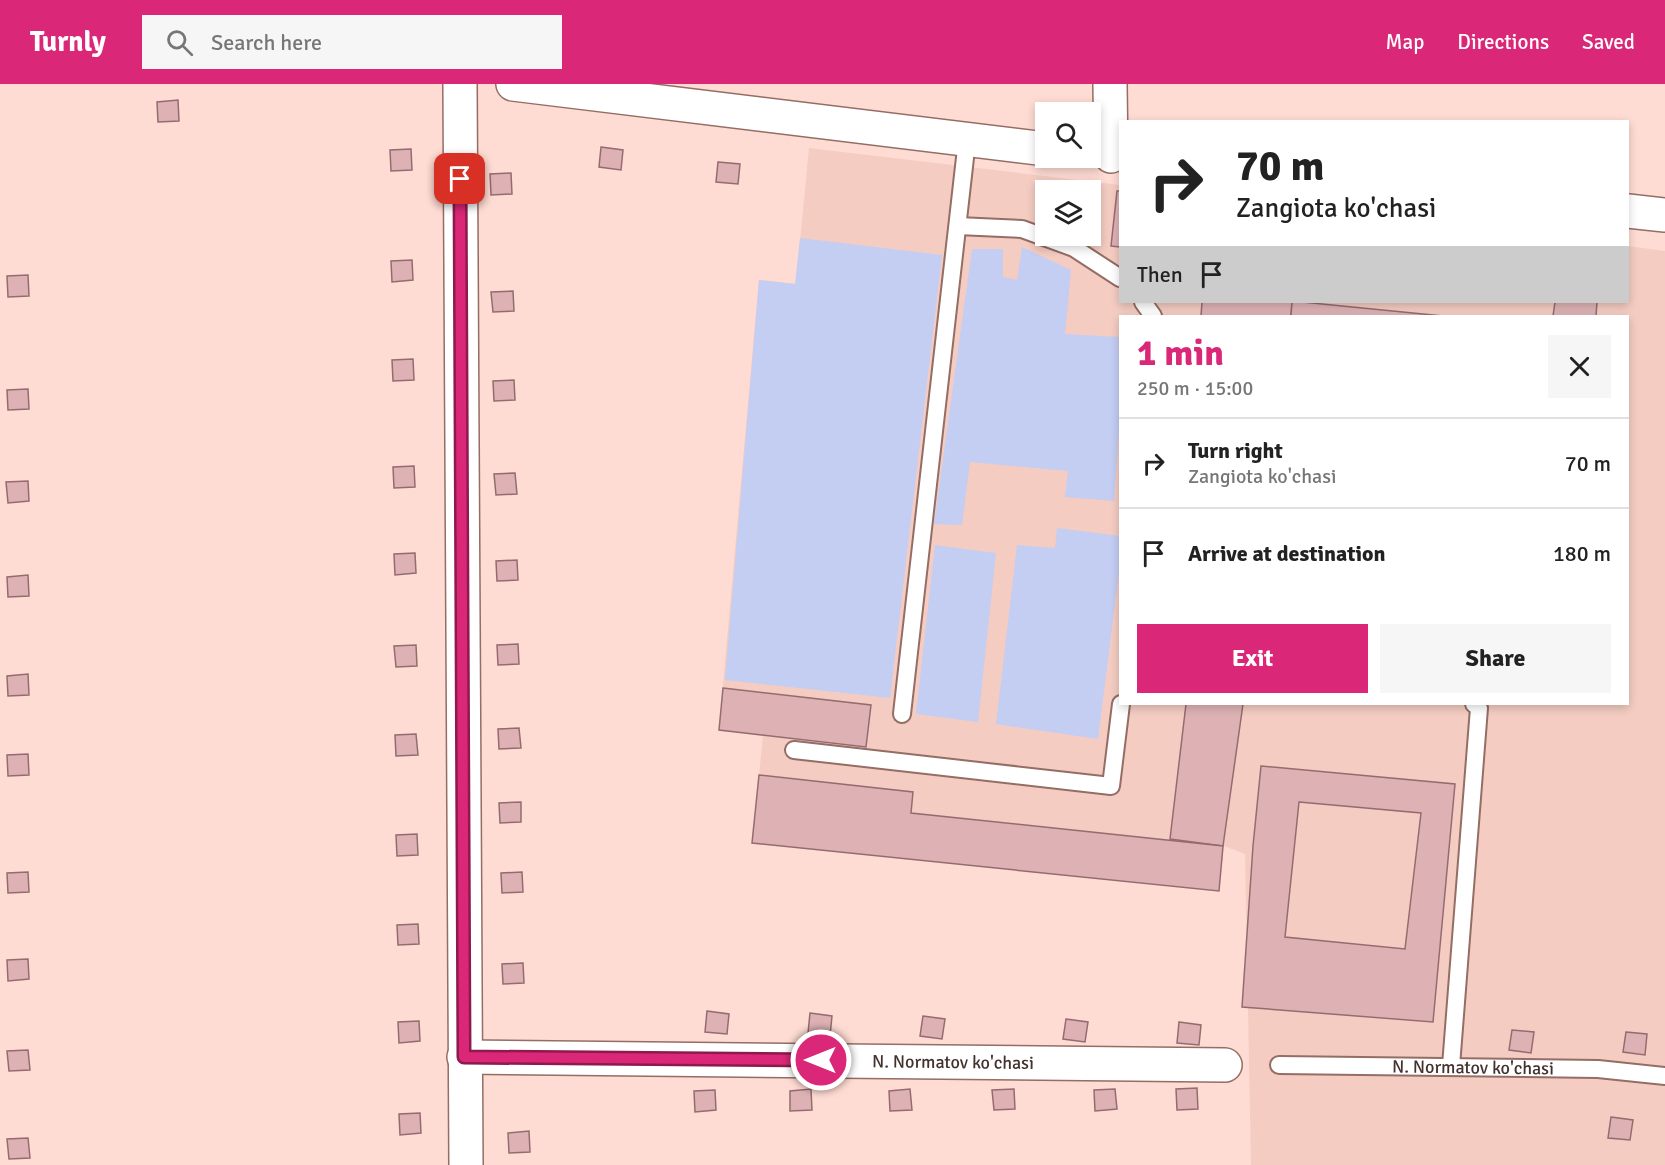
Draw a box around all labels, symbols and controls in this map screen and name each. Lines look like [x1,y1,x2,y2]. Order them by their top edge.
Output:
search box [142,15,562,69]
text: Turnly [30,25,106,59]
icon: search [163,26,196,59]
text: Search here [211,29,322,56]
text: Map [1386,29,1424,55]
text: Directions [1457,29,1549,55]
text: Saved [1582,29,1635,55]
map controls [1035,102,1101,246]
button: search [1035,102,1101,168]
text: 70 m [1236,141,1325,192]
icon: right [1137,144,1215,222]
pin [434,153,485,204]
icon: arrive [443,162,476,195]
button: layers [1035,180,1101,246]
text: Zangiota ko'chasi [1236,192,1436,225]
icon: arrive [1195,258,1228,291]
text: Then [1137,261,1183,288]
text: 1 min [1137,331,1224,376]
button: close [1548,335,1611,398]
text: 250 m · 15:00 [1137,376,1253,401]
text: Turn right [1188,437,1283,464]
icon: right [1137,447,1170,480]
text: 70 m [1565,450,1611,477]
text: Zangiota ko'chasi [1188,464,1336,489]
icon: arrive [1137,537,1170,570]
text: Arrive at destination [1188,540,1385,567]
text: 180 m [1553,540,1611,567]
button: Exit [1137,624,1368,693]
button: Share [1380,624,1611,693]
position arrow [789,1028,853,1092]
street label: N. Normatov ko'chasi [872,1050,1034,1074]
street label: N. Normatov ko'chasi [1392,1055,1554,1079]

